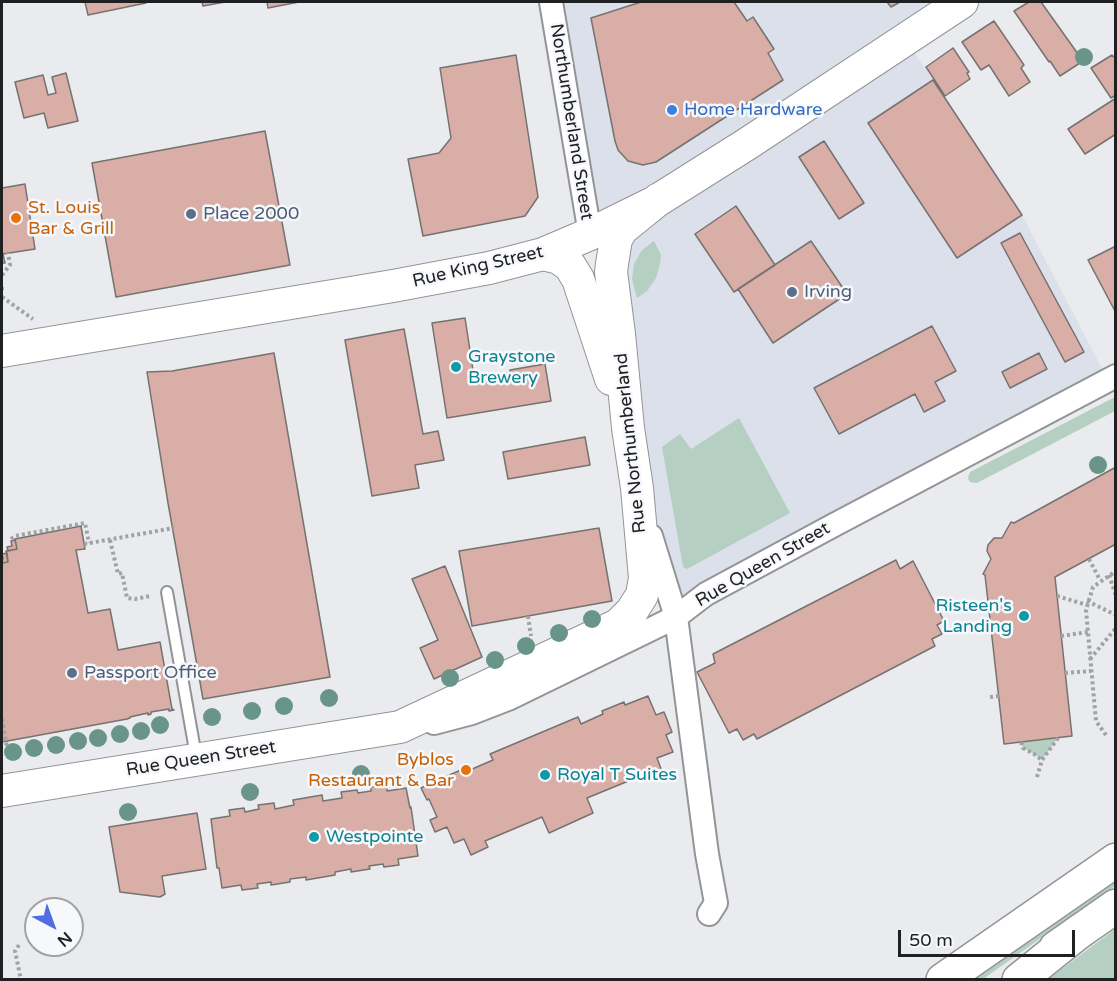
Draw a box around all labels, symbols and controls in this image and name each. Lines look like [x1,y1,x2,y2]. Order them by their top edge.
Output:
street label: Northumberland Street [545,22,597,222]
place label: Home Hardware [684,99,822,121]
marker: Home Hardware [665,103,679,117]
place label: St. Louis Bar & Grill [28,197,114,240]
place label: Place 2000 [203,203,299,225]
marker: Place 2000 [184,207,198,221]
marker: St. Louis Bar & Grill [9,211,23,225]
street label: Rue King Street [410,241,546,293]
place label: Irving [804,281,852,303]
marker: Irving [785,285,799,299]
place label: Graystone Brewery [468,346,556,388]
street label: Rue Northumberland [611,352,651,534]
marker: Graystone Brewery [449,360,463,374]
street label: Rue Queen Street [692,518,834,612]
place label: Risteen's Landing [935,595,1012,638]
marker: Risteen's Landing [1017,609,1031,623]
place label: Passport Office [84,662,217,684]
marker: Passport Office [65,666,79,680]
street label: Rue Queen Street [124,736,278,782]
place label: Byblos Restaurant & Bar [308,749,454,792]
marker: Byblos Restaurant & Bar [459,763,473,777]
place label: Royal T Suites [557,764,677,786]
marker: Royal T Suites [538,768,552,782]
place label: Westpointe [326,826,423,848]
marker: Westpointe [307,830,321,844]
north arrow [24,897,84,957]
scale bar [901,918,1078,956]
text: N [53,927,76,951]
text: 50 m [909,929,953,951]

